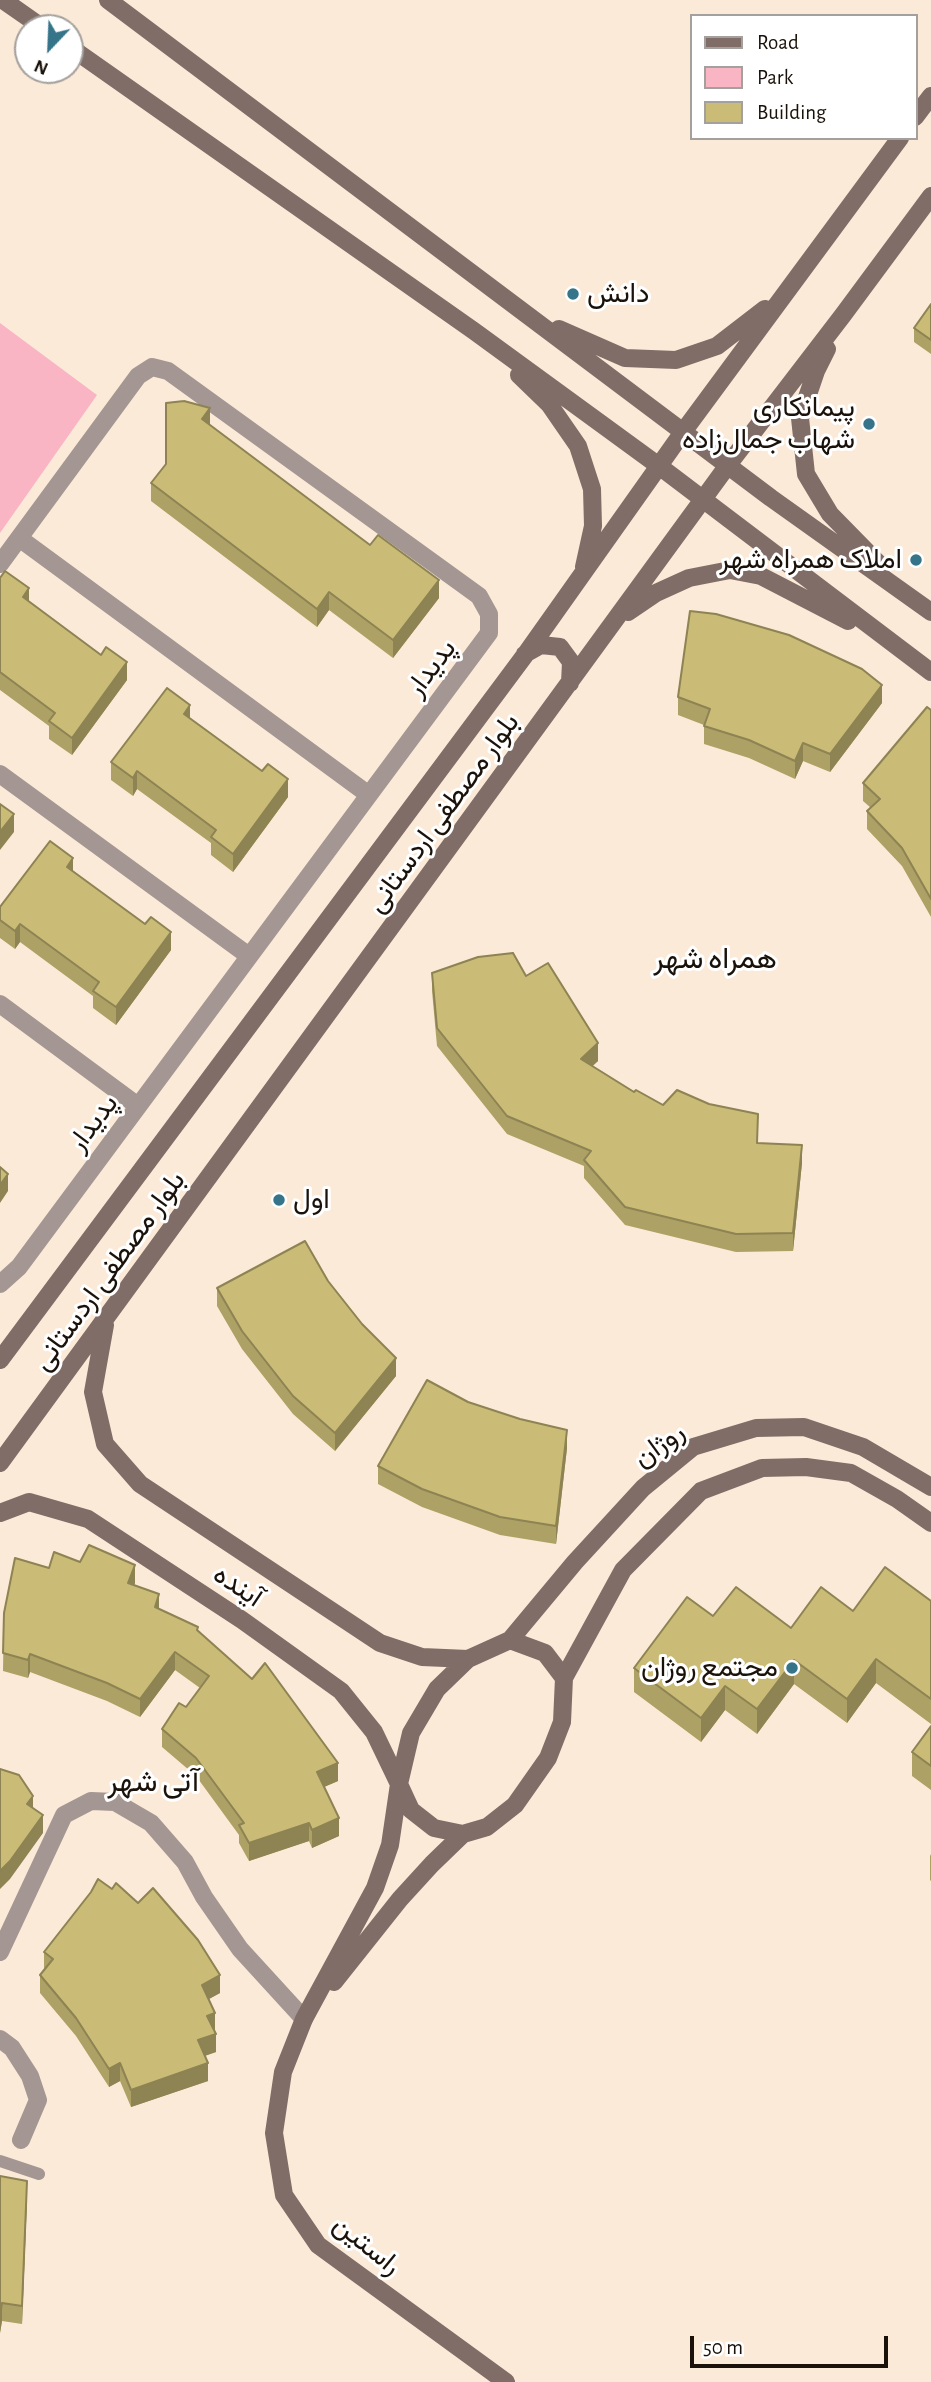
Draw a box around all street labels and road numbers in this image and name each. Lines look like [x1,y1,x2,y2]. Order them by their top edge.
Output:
street label: پدیدار [399,633,463,703]
street label: بلوار مصطفی اردستانی [359,707,527,919]
street label: پدیدار [61,1088,125,1158]
street label: بلوار مصطفی اردستانی [25,1165,193,1377]
street label: روژان [627,1415,691,1475]
street label: آینده [207,1557,269,1615]
street label: راستین [326,2208,408,2282]

